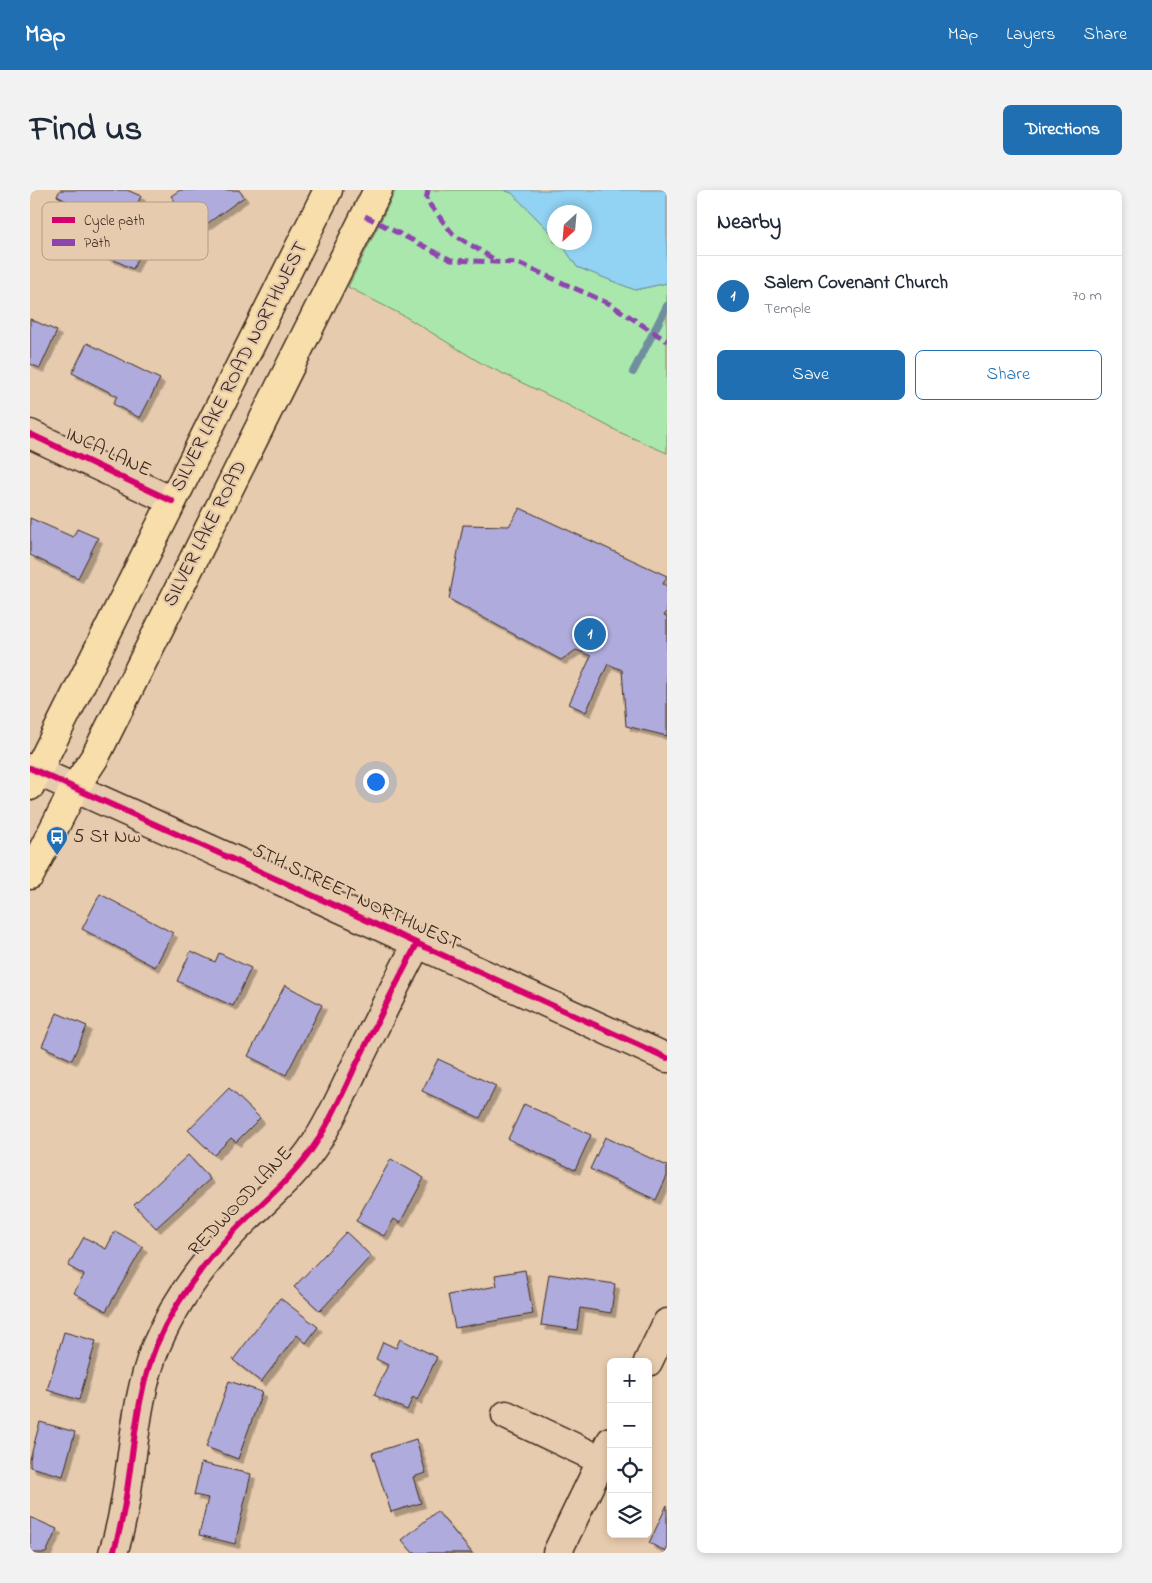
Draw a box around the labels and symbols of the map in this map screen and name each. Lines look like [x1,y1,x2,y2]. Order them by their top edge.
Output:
legend [42,202,208,260]
north arrow [547,205,592,250]
text: Cycle path [84,211,145,233]
text: Path [84,233,110,254]
street label: SILVER LAKE ROAD NORTHWEST [164,237,316,497]
street label: INCA LANE [60,420,156,486]
street label: SILVER LAKE ROAD [157,456,255,612]
pin: 1 [574,615,606,653]
your location [363,769,389,795]
place label: 5 St Nw [73,823,141,852]
bus stop icon: 5 St Nw [45,825,69,856]
street label: 5TH STREET NORTHWEST [247,837,465,959]
street label: REDWOOD LANE [182,1140,300,1264]

